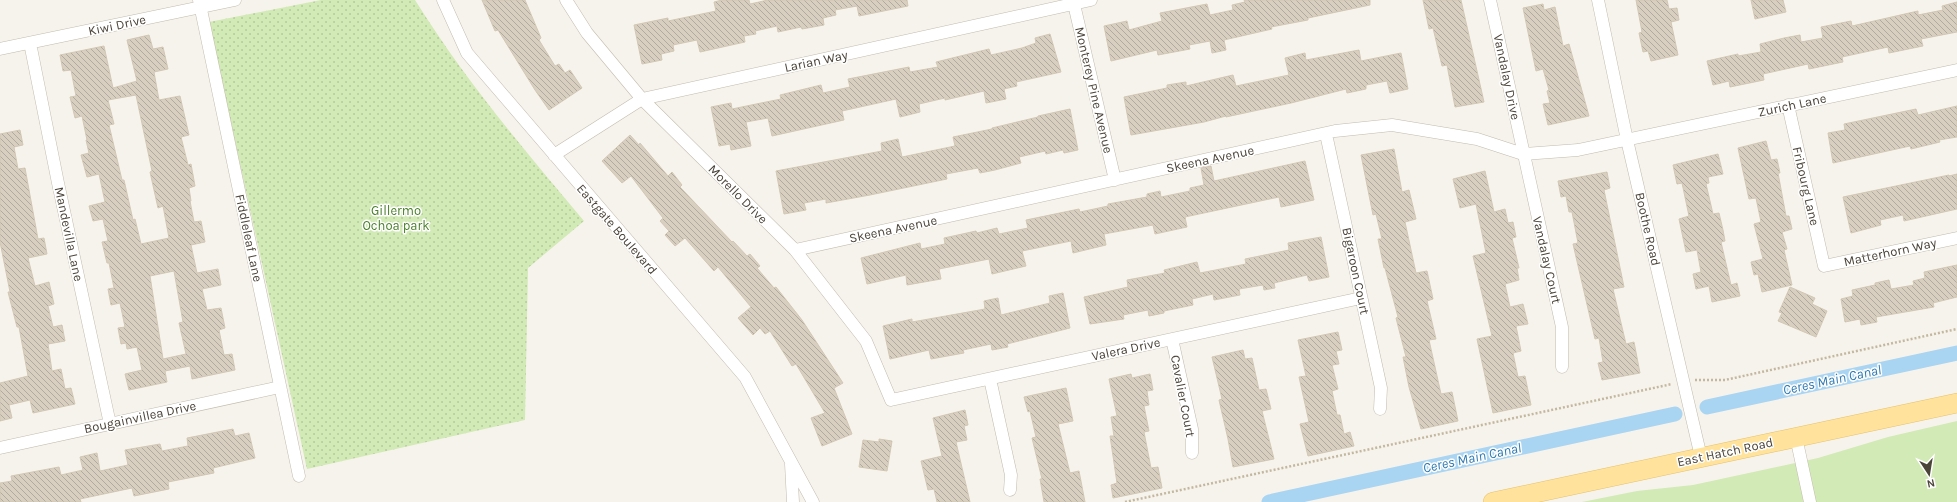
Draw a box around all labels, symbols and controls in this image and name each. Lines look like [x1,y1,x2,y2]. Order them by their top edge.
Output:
street label: Kiwi Drive [87,12,147,38]
street label: Monterey Pine Avenue [1072,25,1116,155]
street label: Vandalay Drive [1491,33,1523,121]
street label: Larian Way [783,47,849,75]
street label: Zurich Lane [1756,90,1828,120]
street label: Skeena Avenue [1165,142,1256,176]
street label: Fribourg Lane [1790,145,1822,227]
street label: Morello Drive [705,161,771,227]
street label: Eastgate Boulevard [574,181,660,277]
street label: Mandevilla Lane [52,185,86,283]
street label: Boothe Road [1632,191,1664,267]
street label: Fiddleleaf Lane [232,193,266,283]
park label: Gillermo Ochoa park [362,203,430,233]
street label: Skeena Avenue [848,212,939,246]
street label: Vandalay Court [1530,215,1564,305]
street label: Bigaroon Court [1339,226,1373,316]
street label: Matterhorn Way [1842,235,1938,269]
street label: Valera Drive [1090,334,1162,364]
street label: Cavalier Court [1168,354,1198,438]
water label: Ceres Main Canal [1781,361,1883,399]
street label: Bougainvillea Drive [83,398,198,436]
street label: East Hatch Road [1676,435,1774,469]
water label: Ceres Main Canal [1421,439,1523,477]
north arrow [1909,454,1949,494]
text: N [1926,476,1936,490]

